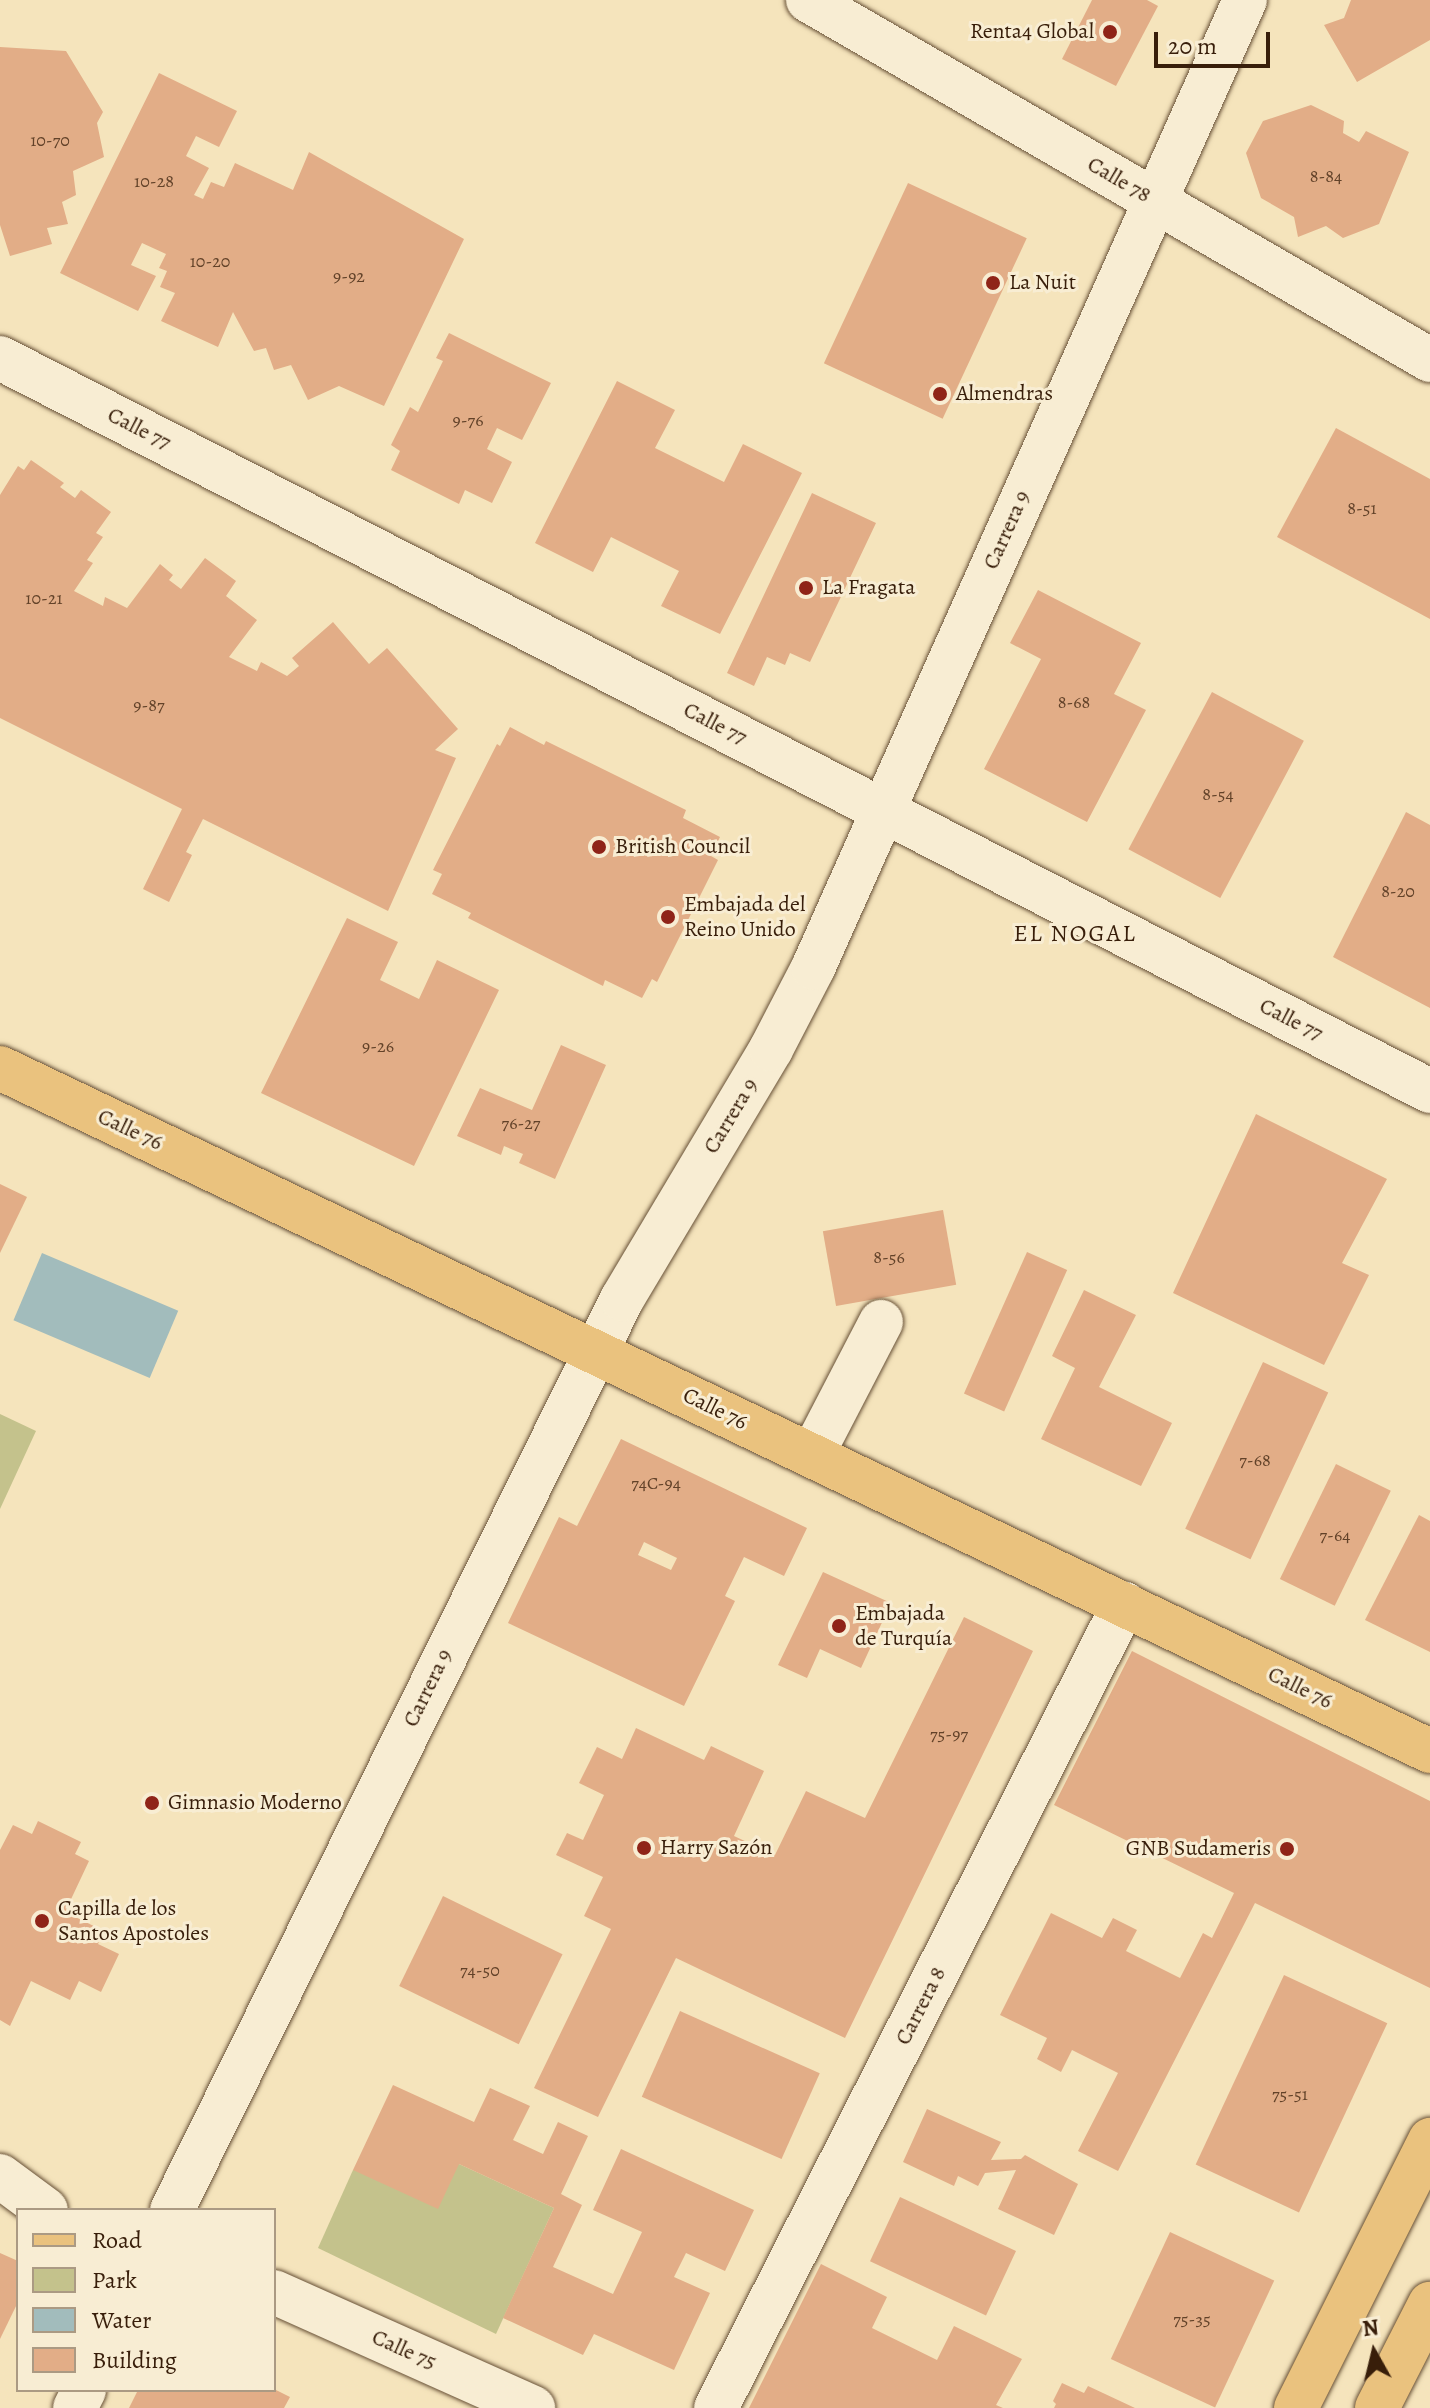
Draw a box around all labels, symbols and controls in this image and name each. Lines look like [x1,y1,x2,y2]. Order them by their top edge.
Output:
scale bar [1158,16,1274,66]
place label: Renta4 Global [970,19,1094,45]
marker: Renta4 Global [1101,23,1119,41]
text: 20 m [1168,30,1217,62]
house number: 10-70 [30,129,70,151]
street label: Calle 78 [1083,151,1155,209]
house number: 8-84 [1310,165,1342,187]
house number: 10-28 [134,170,174,192]
house number: 10-20 [190,250,230,272]
house number: 9-92 [333,265,365,287]
place label: La Nuit [1009,270,1076,296]
marker: La Nuit [984,274,1002,292]
place label: Almendras [956,381,1053,407]
marker: Almendras [931,385,949,403]
street label: Calle 77 [103,402,175,456]
house number: 9-76 [453,409,483,431]
street label: Carrera 9 [978,487,1036,573]
house number: 8-51 [1347,497,1377,519]
place label: La Fragata [822,575,916,601]
marker: La Fragata [797,579,815,597]
house number: 10-21 [25,587,63,609]
house number: 8-68 [1058,691,1090,713]
house number: 9-87 [133,694,165,716]
street label: Calle 77 [679,697,751,751]
house number: 8-54 [1202,783,1234,805]
place label: British Council [615,834,750,860]
marker: British Council [590,838,608,856]
house number: 8-20 [1381,880,1415,902]
place label: Embajada del Reino Unido [684,891,805,942]
marker: Embajada del Reino Unido [659,908,677,926]
district label: EL NOGAL [1013,920,1137,948]
street label: Calle 77 [1255,993,1327,1047]
house number: 9-26 [362,1035,394,1057]
street label: Carrera 9 [698,1073,764,1159]
street label: Calle 76 [93,1104,167,1156]
house number: 76-27 [502,1112,540,1134]
house number: 8-56 [873,1246,905,1268]
street label: Calle 76 [678,1382,752,1436]
house number: 7-68 [1239,1449,1271,1471]
house number: 74C-94 [631,1472,681,1494]
house number: 7-64 [1320,1524,1350,1546]
place label: Embajada de Turquía [855,1600,952,1652]
marker: Embajada de Turquía [830,1617,848,1635]
street label: Carrera 9 [398,1645,458,1731]
street label: Calle 76 [1263,1661,1337,1715]
house number: 75-97 [930,1723,968,1745]
place label: Gimnasio Moderno [168,1790,342,1816]
marker: Gimnasio Moderno [143,1794,161,1812]
place label: Harry Sazón [660,1835,772,1861]
place label: GNB Sudameris [1126,1836,1271,1862]
marker: Harry Sazón [635,1839,653,1857]
marker: GNB Sudameris [1278,1840,1296,1858]
place label: Capilla de los Santos Apostoles [58,1895,209,1946]
marker: Capilla de los Santos Apostoles [33,1912,51,1930]
house number: 74-50 [460,1959,500,1981]
street label: Carrera 8 [890,1963,952,2049]
house number: 75-51 [1272,2083,1308,2105]
legend [16,2208,276,2392]
text: Road [92,2224,142,2256]
text: Park [92,2264,137,2296]
text: Water [92,2304,152,2336]
house number: 75-35 [1173,2308,1211,2330]
north arrow [1334,2312,1414,2392]
text: N [1361,2312,1381,2344]
street label: Calle 75 [368,2324,440,2376]
text: Building [92,2344,177,2376]

